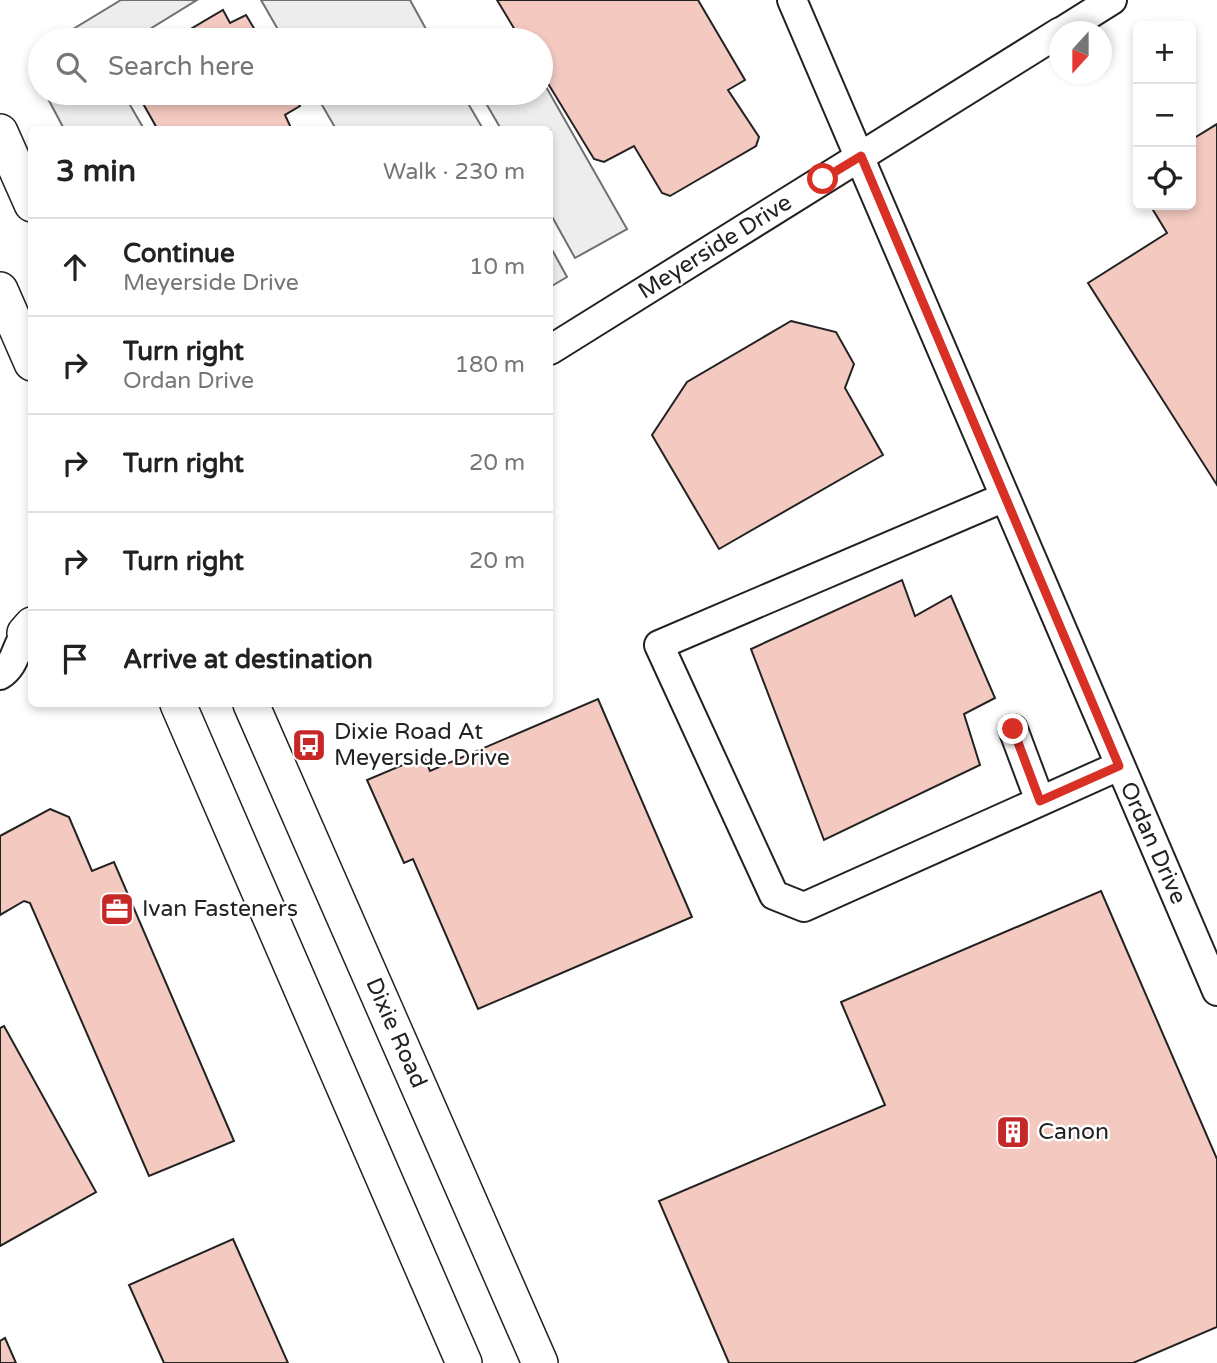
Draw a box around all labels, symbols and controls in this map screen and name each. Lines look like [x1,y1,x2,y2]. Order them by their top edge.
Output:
north arrow [1049,21,1112,84]
map controls [1133,21,1196,210]
button: + [1133,21,1196,84]
search box [28,28,553,105]
icon: search [52,48,90,86]
text: Search here [108,51,254,82]
button: − [1133,84,1196,147]
button: locate [1133,147,1196,210]
text: 3 min [56,153,136,190]
text: Walk · 230 m [383,158,525,186]
route start [807,163,838,194]
street label: Meyerside Drive [633,189,797,305]
text: Continue [123,238,235,269]
icon: ahead [56,248,94,286]
text: 10 m [469,253,525,281]
text: Meyerside Drive [123,269,299,297]
text: Turn right [123,336,244,367]
icon: right [56,346,94,384]
text: 180 m [455,351,525,379]
text: Ordan Drive [123,367,254,395]
icon: right [56,444,94,482]
text: Turn right [123,448,244,479]
text: 20 m [469,449,525,477]
icon: right [56,542,94,580]
text: Turn right [123,546,244,577]
text: 20 m [469,547,525,575]
icon: arrive [56,640,94,678]
text: Arrive at destination [123,644,373,675]
route end [997,713,1028,744]
place label: Dixie Road At Meyerside Drive [334,718,510,772]
bus stop icon: Dixie Road At Meyerside Drive [290,726,328,764]
street label: Ordan Drive [1114,777,1192,909]
office icon: Ivan Fasteners [98,890,136,928]
place label: Ivan Fasteners [142,895,298,923]
street label: Dixie Road [359,974,433,1092]
building icon: Canon [994,1113,1032,1151]
place label: Canon [1038,1118,1109,1146]

